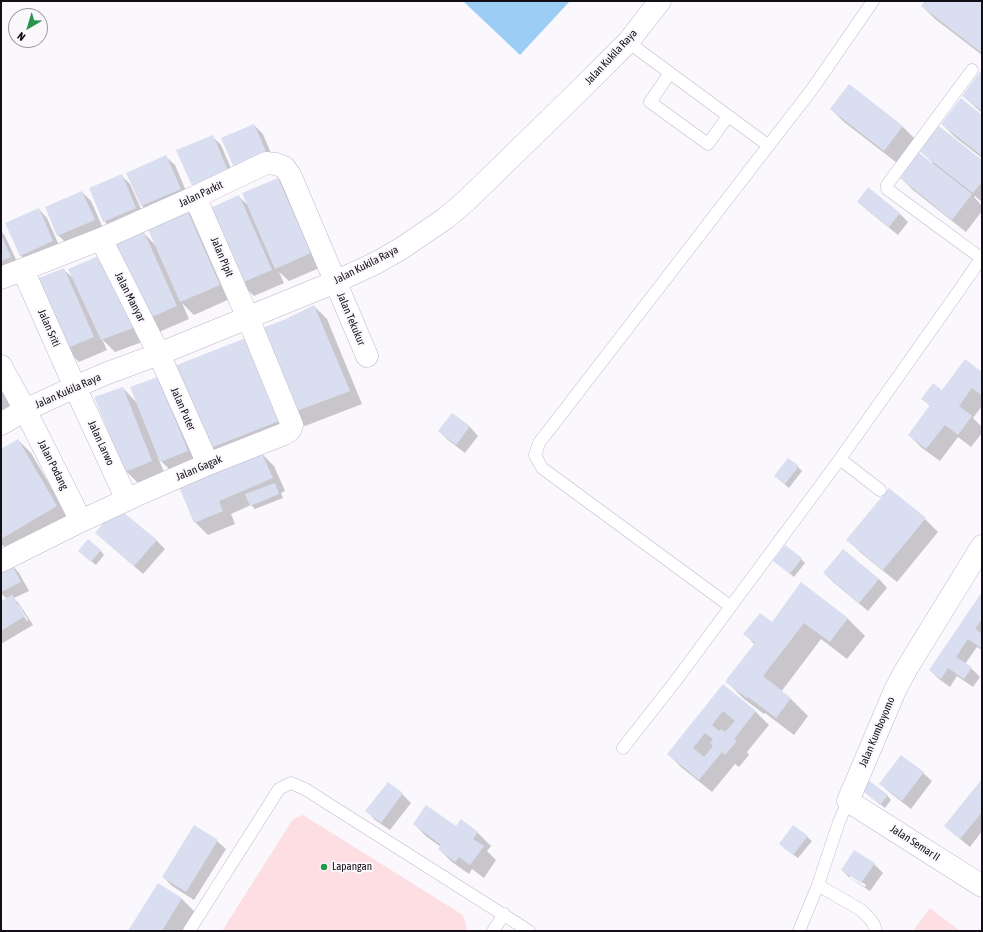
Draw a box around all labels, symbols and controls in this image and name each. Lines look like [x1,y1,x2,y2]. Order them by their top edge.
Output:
north arrow [8,8,48,48]
street label: Jalan Kukila Raya [582,27,640,87]
text: N [15,30,27,43]
street label: Jalan Parkit [177,178,225,210]
street label: Jalan Pipit [208,235,236,279]
street label: Jalan Kukila Raya [331,243,401,287]
street label: Jalan Manyar [112,270,148,324]
street label: Jalan Tekukur [334,291,368,347]
street label: Jalan Sriti [35,307,63,349]
street label: Jalan Kukila Raya [33,371,103,411]
street label: Jalan Puter [168,386,198,432]
street label: Jalan Larwo [85,419,117,467]
street label: Jalan Podang [35,438,71,492]
street label: Jalan Gagak [174,452,224,484]
street label: Jalan Kumboyomo [856,695,898,769]
street label: Jalan Semar II [888,822,942,864]
place label: Lapangan [332,860,372,874]
marker: Lapangan [319,862,329,872]

